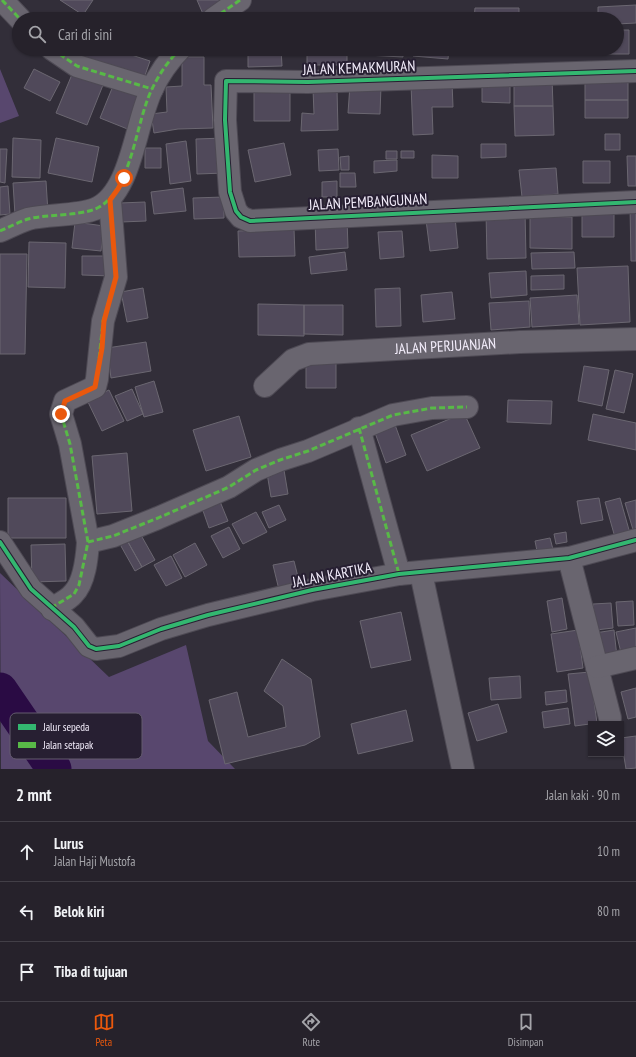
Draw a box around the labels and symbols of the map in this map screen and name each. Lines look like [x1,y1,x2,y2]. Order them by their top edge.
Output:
street label: JALAN KEMAKMURAN [301,56,416,79]
route start [115,169,133,187]
street label: JALAN PEMBANGUNAN [307,189,428,214]
street label: JALAN PERJUANJAN [393,333,497,358]
route end [52,405,70,423]
street label: JALAN KARTIKA [290,557,374,592]
legend [10,713,142,759]
text: Jalur sepeda [42,720,90,734]
text: Jalan setapak [42,738,94,752]

